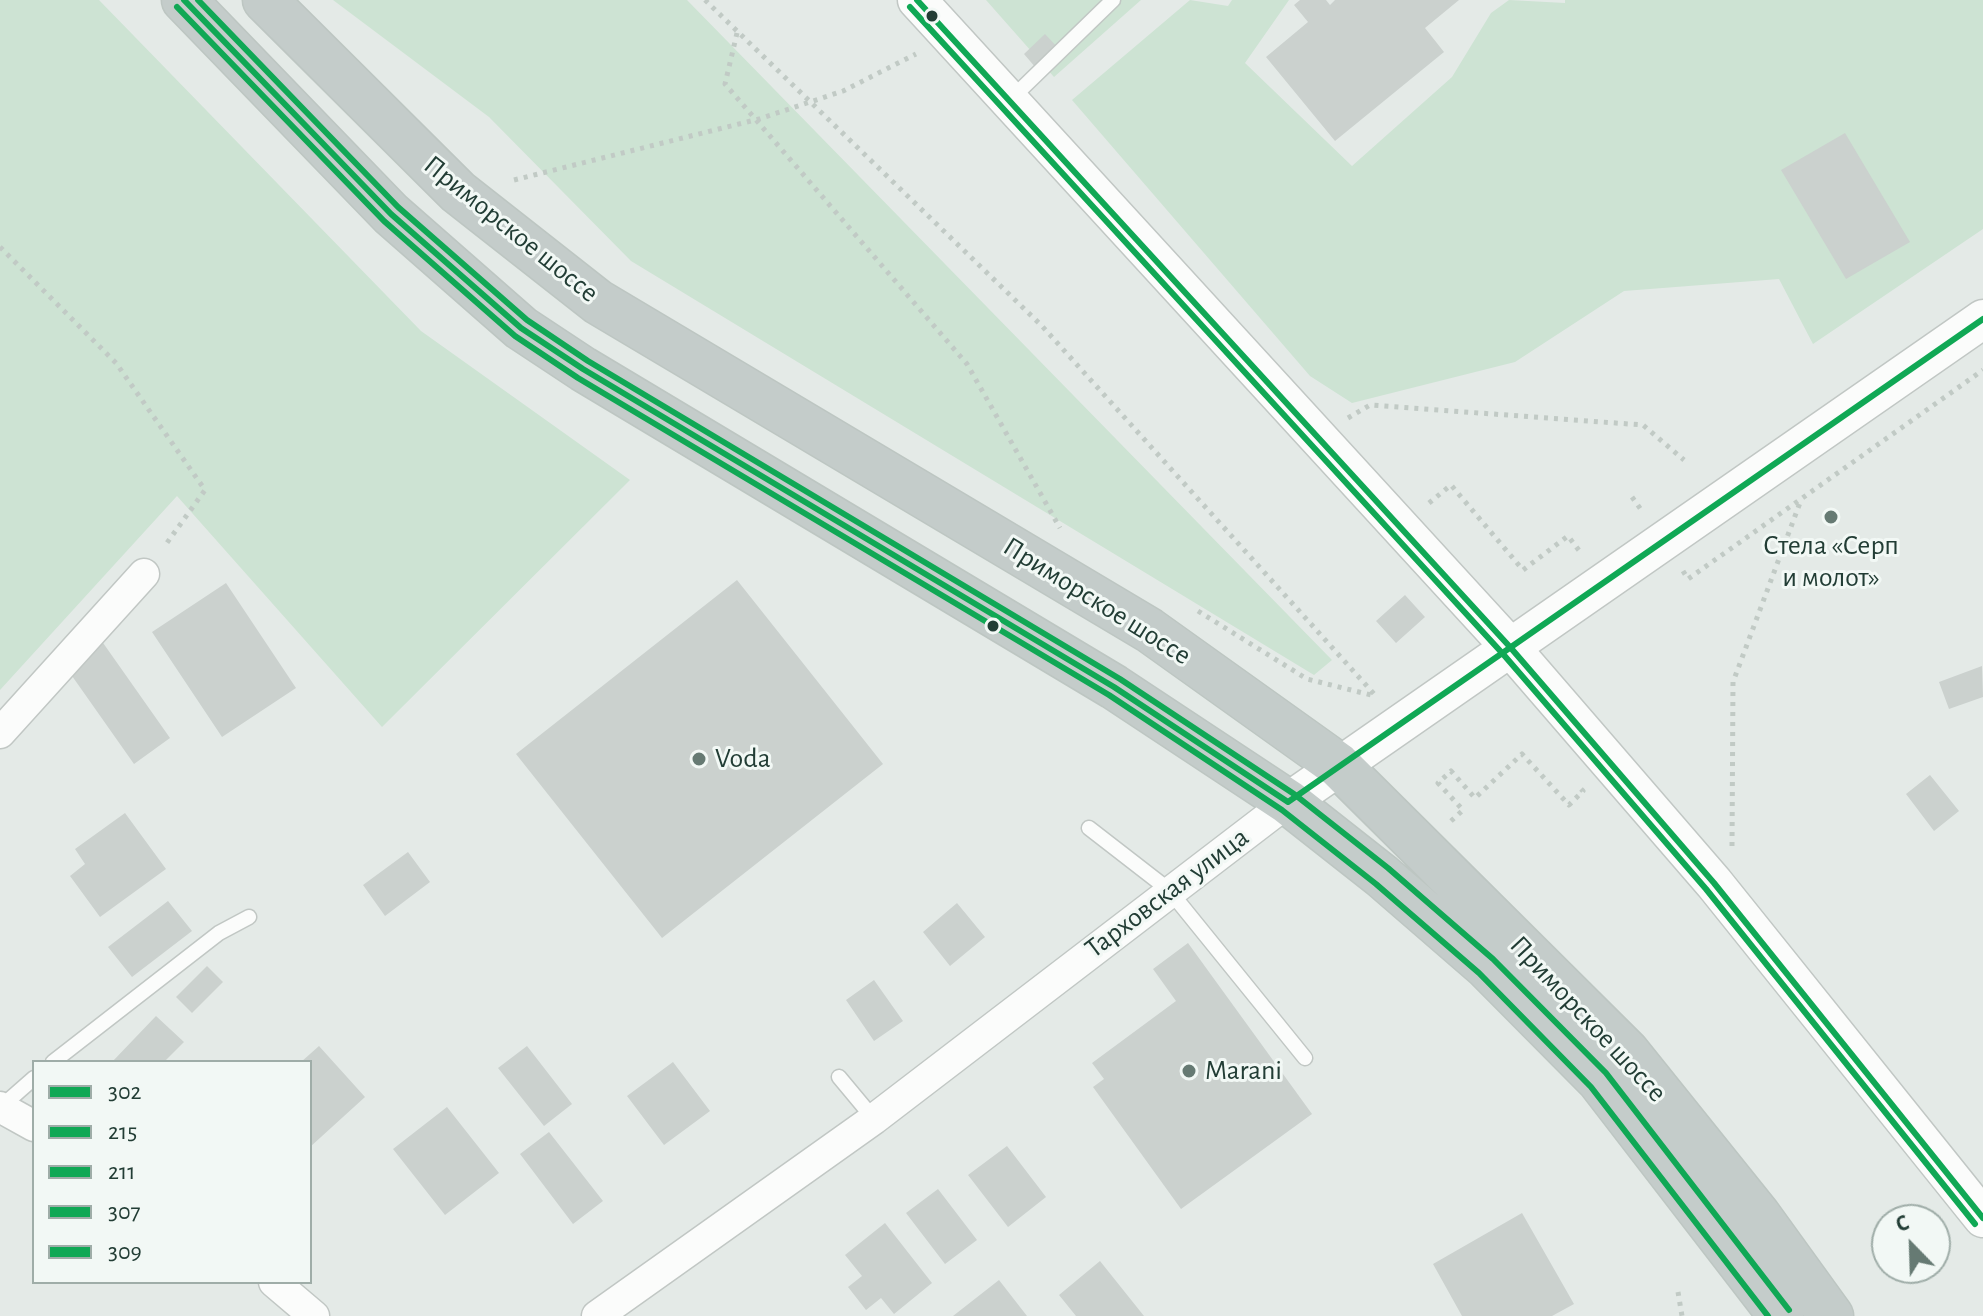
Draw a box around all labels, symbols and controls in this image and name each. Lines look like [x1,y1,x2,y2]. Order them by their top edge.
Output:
unlabelled marker [924,8,940,24]
street label: Приморское шоссе [417,148,605,310]
marker: Стела «Серп и молот» [1822,508,1840,526]
place label: Стела «Серп и молот» [1763,529,1899,595]
street label: Приморское шоссе [997,530,1197,672]
unlabelled marker [985,618,1001,634]
place label: Voda [715,742,771,776]
marker: Voda [690,750,708,768]
street label: Тарховская улица [1078,821,1256,965]
street label: Приморское шоссе [1502,929,1674,1109]
place label: Marani [1205,1054,1282,1088]
legend [32,1060,312,1284]
marker: Marani [1180,1062,1198,1080]
text: 302 [108,1080,141,1104]
text: 215 [108,1120,137,1144]
text: 211 [108,1160,135,1184]
text: 307 [108,1200,141,1224]
north arrow [1871,1204,1951,1284]
text: С [1892,1211,1912,1236]
text: 309 [108,1240,142,1264]

